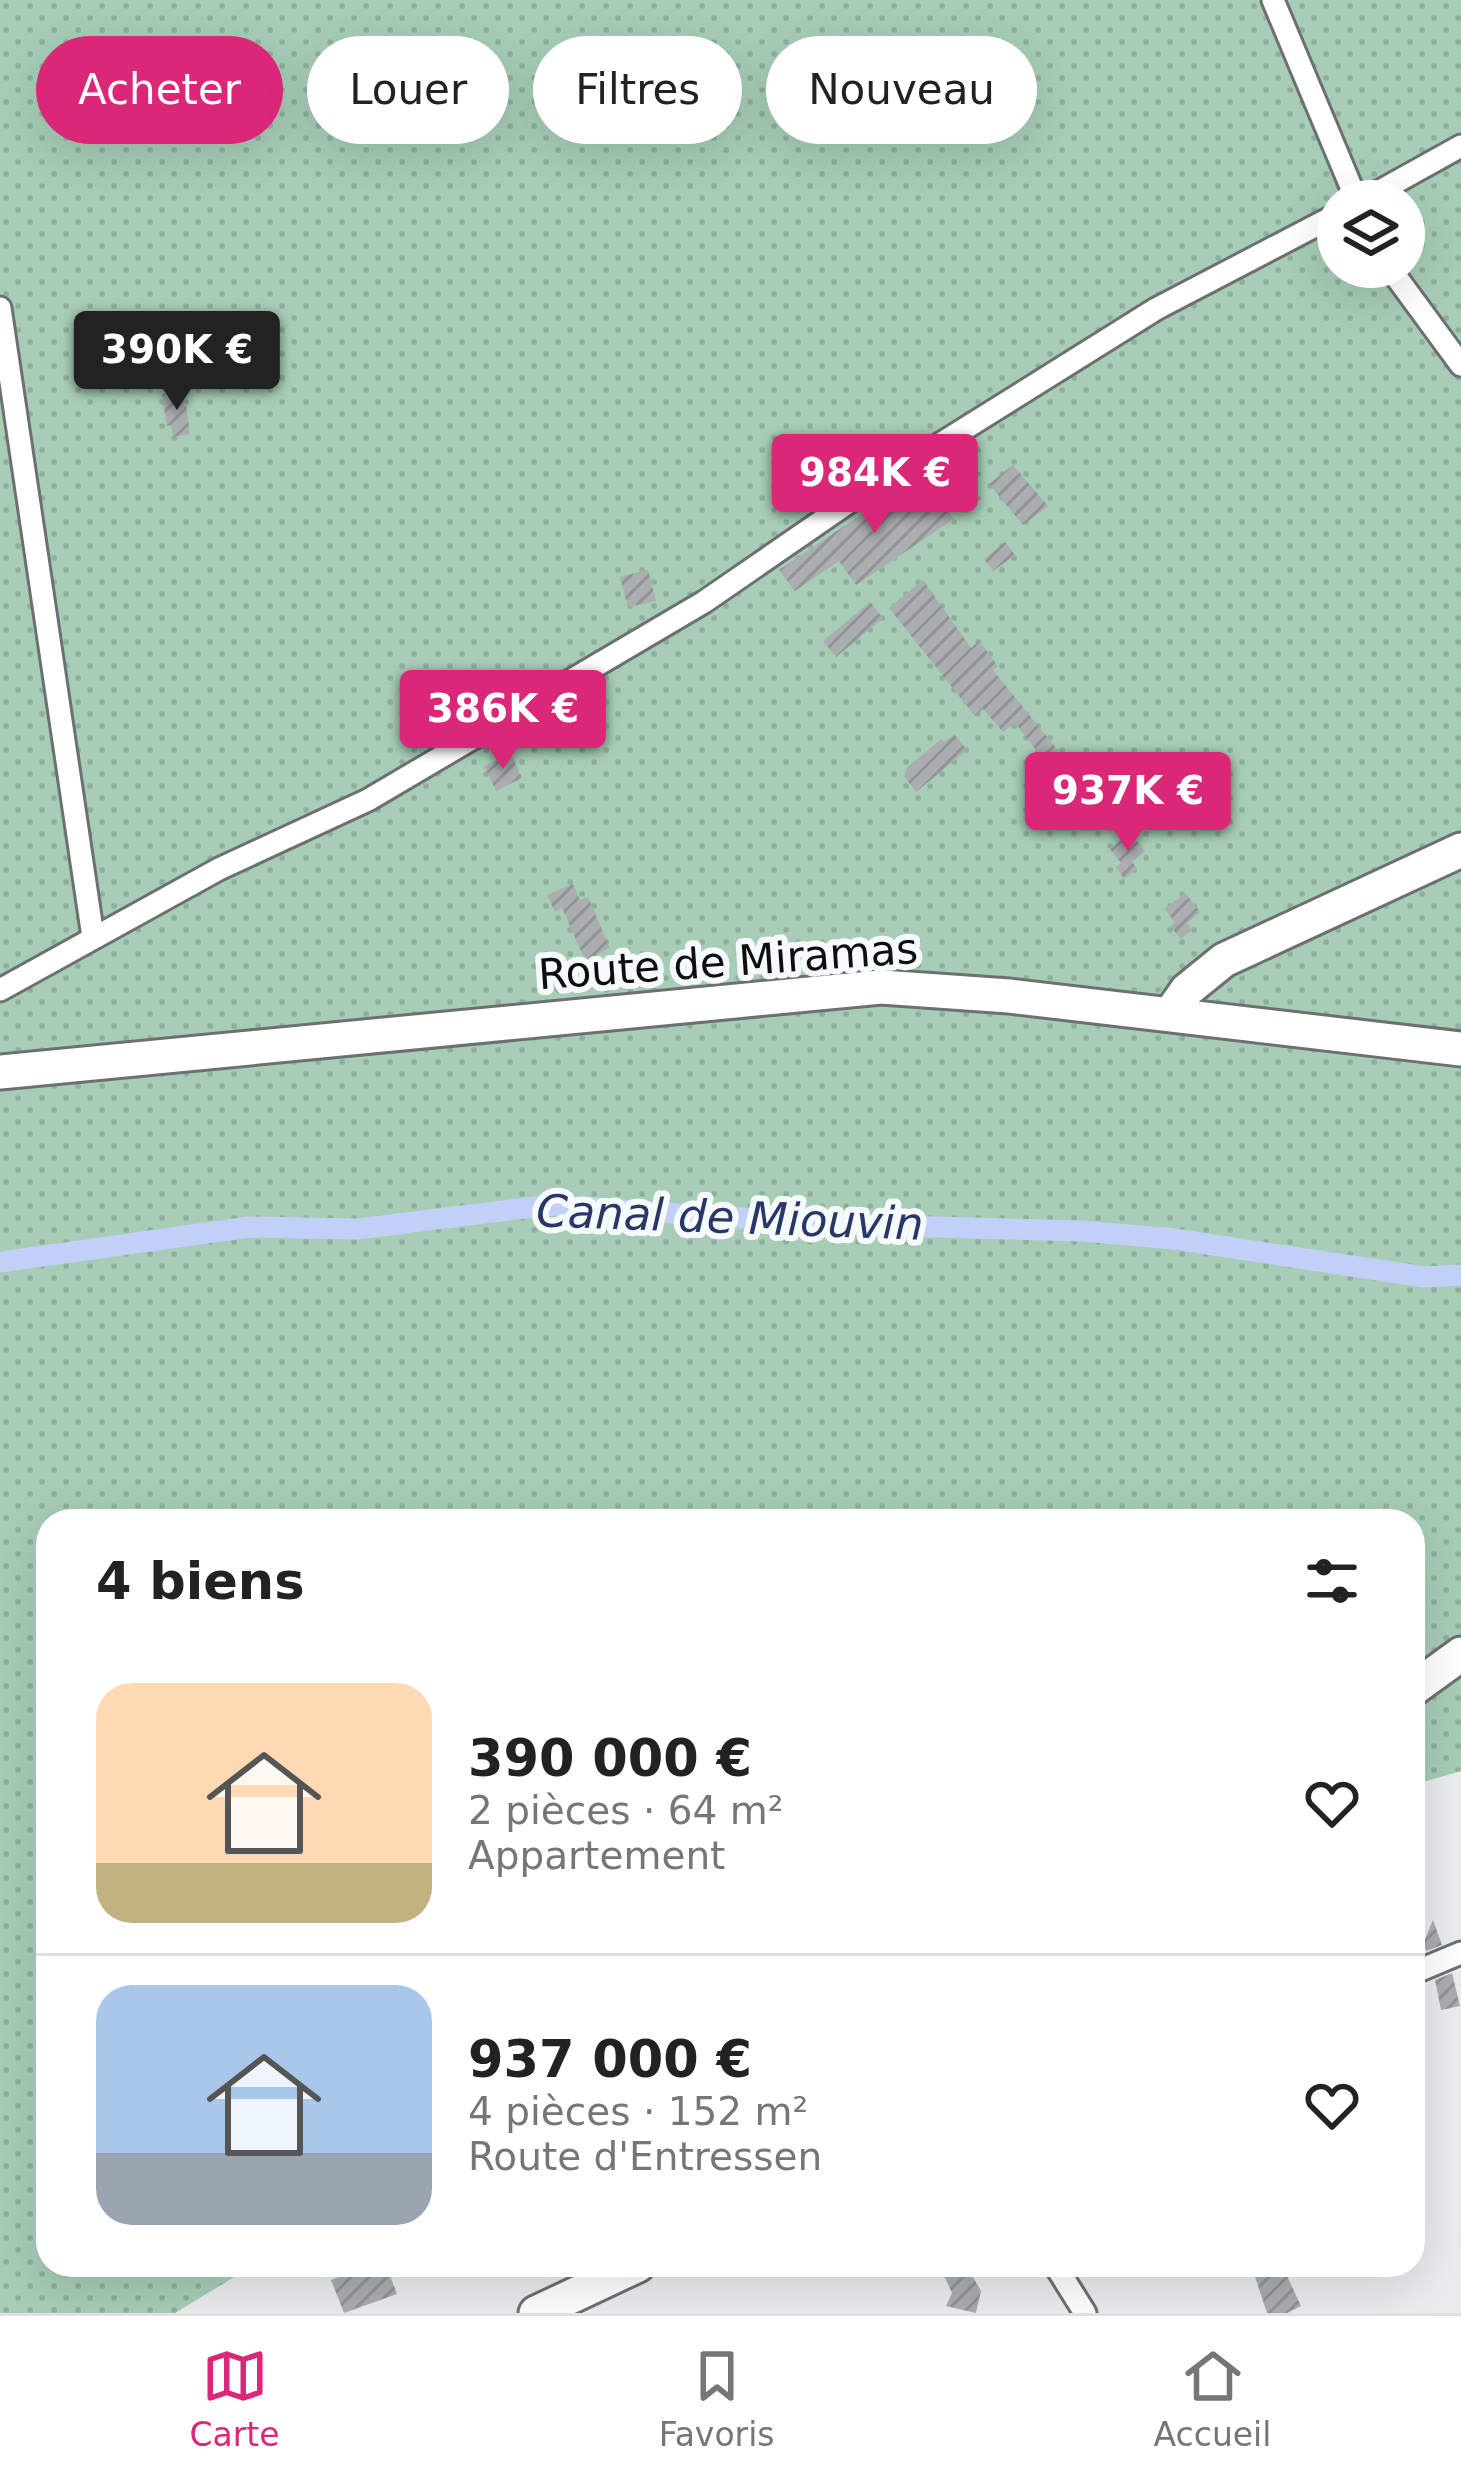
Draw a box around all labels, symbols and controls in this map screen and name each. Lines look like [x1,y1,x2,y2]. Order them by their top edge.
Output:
chip: Acheter [36,36,283,144]
chip: Louer [307,36,509,144]
chip: Filtres [533,36,742,144]
chip: Nouveau [766,36,1037,144]
map controls [1317,180,1425,288]
button: layers [1317,180,1425,288]
pin: 390K € [79,311,275,413]
text: 390K € [101,327,253,372]
pin: 984K € [777,434,973,536]
text: 984K € [799,450,951,495]
pin: 386K € [405,670,601,772]
text: 386K € [427,686,579,731]
pin: 937K € [1030,752,1226,854]
text: 937K € [1052,768,1204,813]
street label: Route de Miramas [537,924,920,999]
water label: Canal de Miouvin [535,1184,925,1251]
icon: filters [1299,1548,1365,1614]
text: 4 biens [96,1552,304,1611]
text: 390 000 € [468,1729,752,1788]
icon: home [192,1731,336,1875]
icon: heart [1299,1770,1365,1836]
text: 2 pièces · 64 m² [468,1788,783,1833]
text: Appartement [468,1833,725,1878]
text: 937 000 € [468,2030,752,2089]
icon: home [192,2033,336,2177]
icon: heart [1299,2072,1365,2138]
text: 4 pièces · 152 m² [468,2089,808,2134]
text: Route d'Entressen [468,2134,822,2179]
tab: Carte [190,2343,280,2454]
tab: Favoris [659,2343,775,2454]
tab: Accueil [1154,2343,1271,2454]

